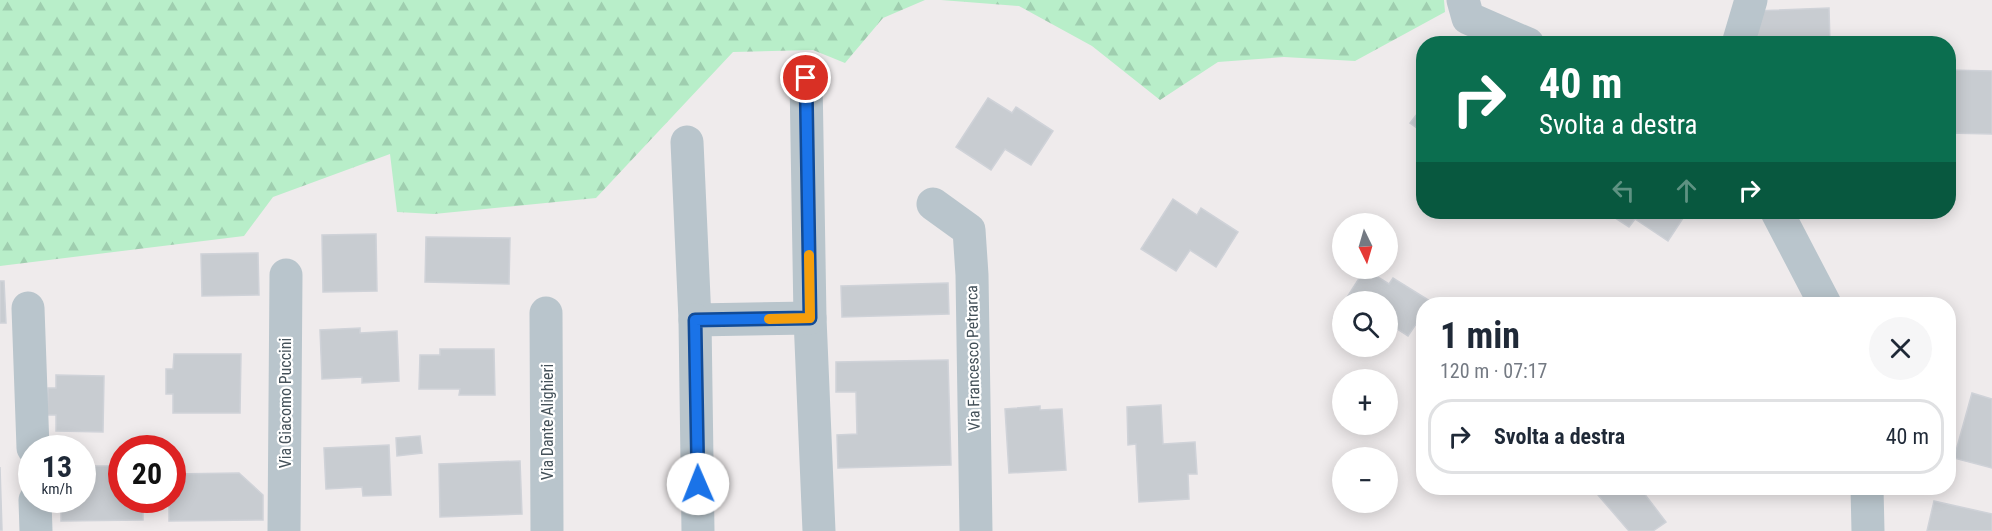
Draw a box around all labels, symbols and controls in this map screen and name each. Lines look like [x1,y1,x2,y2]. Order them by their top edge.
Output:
pin [780,52,831,103]
text: 40 m [1539,59,1622,108]
icon: right [1440,60,1518,138]
icon: arrive [789,61,822,94]
text: Svolta a destra [1539,109,1697,141]
icon: left [1607,174,1640,207]
icon: ahead [1670,174,1703,207]
icon: right [1733,174,1766,207]
north arrow [1332,213,1398,279]
map controls [1332,213,1398,513]
street label: Via Francesco Petrarca [962,285,984,431]
button: search [1332,291,1398,357]
text: 1 min [1440,315,1520,357]
button: close [1869,317,1932,380]
street label: Via Giacomo Puccini [276,338,295,468]
text: 120 m · 07:17 [1440,359,1547,383]
street label: Via Dante Alighieri [538,364,557,480]
button: + [1332,369,1398,435]
icon: right [1443,420,1476,453]
text: Svolta a destra [1494,424,1625,449]
text: 40 m [1886,424,1929,449]
speed limit sign: 20 [108,435,186,513]
button: − [1332,447,1398,513]
text: 13 [42,449,72,484]
position arrow [666,452,730,516]
text: km/h [42,480,72,498]

